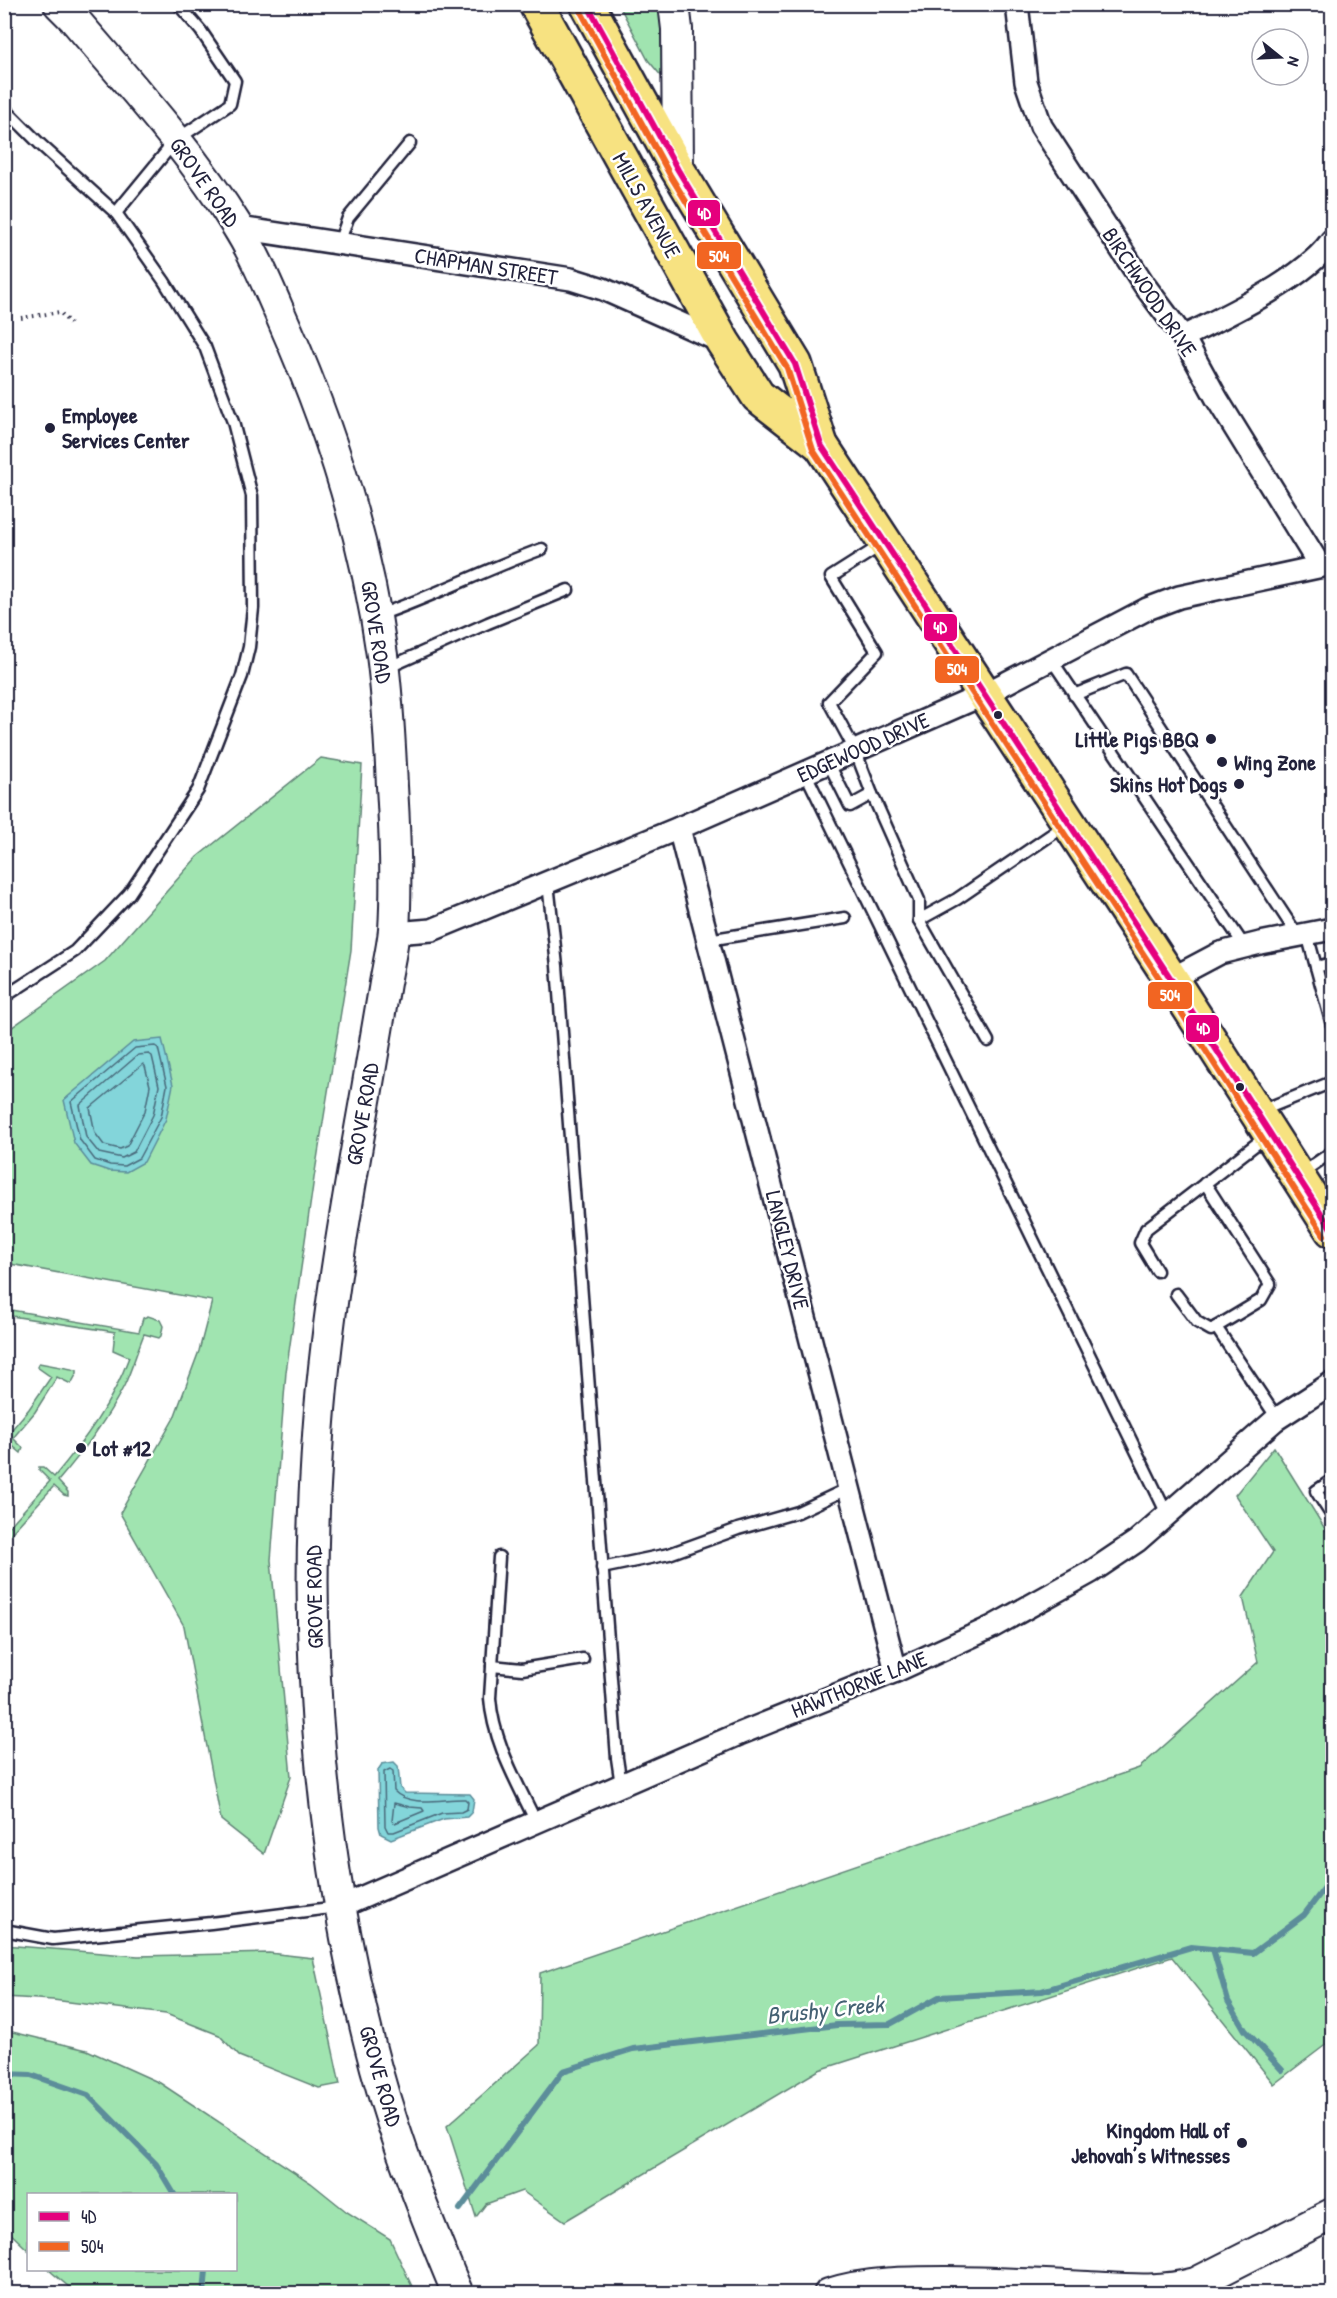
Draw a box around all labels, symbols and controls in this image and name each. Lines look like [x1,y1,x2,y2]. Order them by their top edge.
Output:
north arrow [1250,27,1310,87]
text: N [1282,54,1306,70]
street label: GROVE ROAD [163,131,247,233]
street label: MILLS AVENUE [606,147,688,263]
line badge: 4D [687,199,721,227]
text: 4D [697,202,711,224]
street label: BIRCHWOOD DRIVE [1096,221,1204,363]
street label: CHAPMAN STREET [412,240,560,292]
line badge: 504 [696,241,742,270]
text: 504 [709,245,729,267]
place label: Employee Services Center [62,400,190,455]
marker: Employee Services Center [43,421,57,435]
street label: GROVE ROAD [354,579,400,686]
line badge: 4D [923,613,958,642]
text: 4D [933,616,947,638]
line badge: 504 [934,655,980,684]
text: 504 [947,658,967,680]
street label: EDGEWOOD DRIVE [792,704,934,790]
unlabelled marker [992,709,1004,721]
place label: Little Pigs BBQ [1076,724,1199,755]
marker: Little Pigs BBQ [1204,732,1218,746]
place label: Wing Zone [1234,747,1316,778]
marker: Wing Zone [1215,755,1229,769]
place label: Skins Hot Dogs [1110,769,1228,800]
marker: Skins Hot Dogs [1232,777,1246,791]
line badge: 504 [1147,981,1193,1010]
text: 504 [1160,984,1180,1006]
line badge: 4D [1185,1014,1220,1043]
text: 4D [1196,1017,1210,1039]
street label: GROVE ROAD [338,1060,386,1167]
unlabelled marker [1234,1081,1246,1093]
street label: LANGLEY DRIVE [759,1187,817,1313]
place label: Lot #12 [93,1433,152,1463]
marker: Lot #12 [74,1441,88,1455]
street label: GROVE ROAD [298,1545,330,1649]
street label: HAWTHORNE LANE [787,1643,932,1725]
water label: Brushy Creek [765,1987,887,2032]
street label: GROVE ROAD [352,2022,410,2130]
place label: Kingdom Hall of Jehovah’s Witnesses [1071,2115,1231,2170]
marker: Kingdom Hall of Jehovah’s Witnesses [1235,2136,1249,2150]
legend [27,2193,237,2271]
text: 4D [81,2204,97,2229]
text: 504 [81,2234,104,2259]

